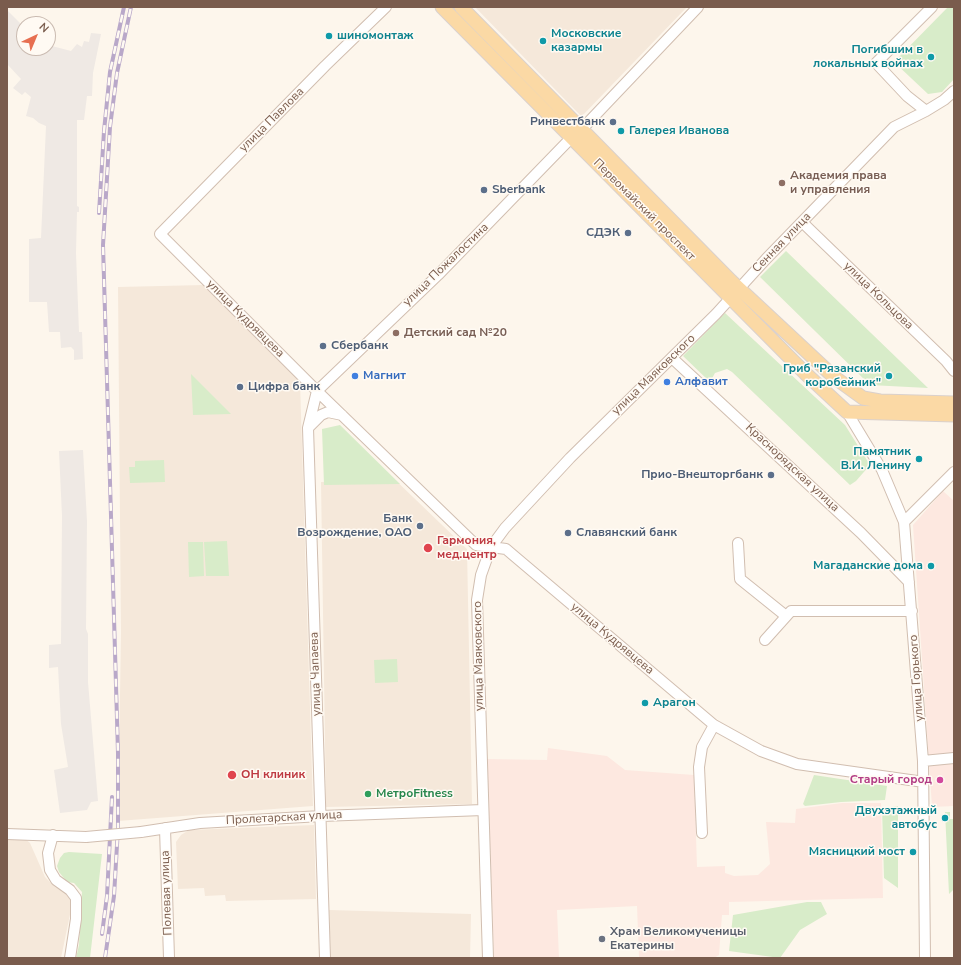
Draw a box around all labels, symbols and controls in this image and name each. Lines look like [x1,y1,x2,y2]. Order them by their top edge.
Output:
north arrow [16,16,56,56]
text: N [36,19,52,36]
place label: Московские казармы [551,27,621,55]
place label: шиномонтаж [337,29,414,43]
marker: шиномонтаж [324,31,334,41]
marker: Московские казармы [538,36,548,46]
place label: Погибшим в локальных войнах [813,43,923,71]
marker: Погибшим в локальных войнах [926,52,936,62]
street label: улица Павлова [237,85,307,155]
place label: Ринвестбанк [530,115,605,129]
marker: Ринвестбанк [608,117,618,127]
place label: Галерея Иванова [629,124,729,138]
marker: Галерея Иванова [616,126,626,136]
street label: Первомайский проспект [590,156,698,264]
place label: Академия права и управления [790,169,887,197]
marker: Академия права и управления [777,178,787,188]
place label: Sberbank [492,183,545,197]
marker: Sberbank [479,185,489,195]
street label: Сенная улица [750,210,814,276]
street label: улица Пожалостина [400,220,492,310]
place label: СДЭК [586,226,620,240]
marker: СДЭК [623,228,633,238]
street label: улица Кольцова [840,259,916,333]
street label: улица Кудрявцева [203,277,287,361]
place label: Детский сад №20 [404,326,507,340]
marker: Детский сад №20 [391,328,401,338]
street label: улица Маяковского [609,332,699,418]
place label: Сбербанк [331,339,388,353]
marker: Сбербанк [318,341,328,351]
place label: Гриб "Рязанский коробейник" [783,362,881,390]
place label: Магнит [363,369,406,383]
marker: Магнит [350,371,360,381]
marker: Гриб "Рязанский коробейник" [884,371,894,381]
place label: Алфавит [675,375,728,389]
marker: Алфавит [662,377,672,387]
place label: Цифра банк [248,380,320,394]
marker: Цифра банк [235,382,245,392]
street label: Краснорядская улица [742,421,842,515]
place label: Памятник В.И. Ленину [841,445,911,473]
marker: Памятник В.И. Ленину [914,454,924,464]
place label: Прио-Внешторгбанк [641,468,763,482]
marker: Прио-Внешторгбанк [766,470,776,480]
place label: Банк Возрождение, ОАО [297,512,412,540]
marker: Банк Возрождение, ОАО [415,521,425,531]
place label: Славянский банк [576,526,677,540]
marker: Славянский банк [563,528,573,538]
place label: Гармония, мед.центр [437,534,497,562]
marker: Гармония, мед.центр [422,542,434,554]
place label: Магаданские дома [813,559,923,573]
marker: Магаданские дома [926,561,936,571]
street label: улица Кудрявцева [568,600,656,678]
street label: улица Маяковского [471,601,487,711]
street label: улица Чапаева [307,632,325,716]
street label: улица Горького [907,634,927,722]
place label: Арагон [653,696,696,710]
marker: Арагон [640,698,650,708]
place label: ОН клиник [241,768,305,782]
marker: ОН клиник [226,769,238,781]
place label: Старый город [850,773,932,787]
marker: Старый город [935,775,945,785]
place label: МетроFitness [376,787,453,801]
marker: МетроFitness [363,789,373,799]
place label: Двухэтажный автобус [855,804,937,832]
street label: Пролетарская улица [225,808,343,828]
marker: Двухэтажный автобус [940,813,950,823]
place label: Мясницкий мост [809,845,905,859]
marker: Мясницкий мост [908,847,918,857]
street label: Полевая улица [158,850,176,936]
place label: Храм Великомученицы Екатерины [610,925,746,953]
marker: Храм Великомученицы Екатерины [597,934,607,944]

